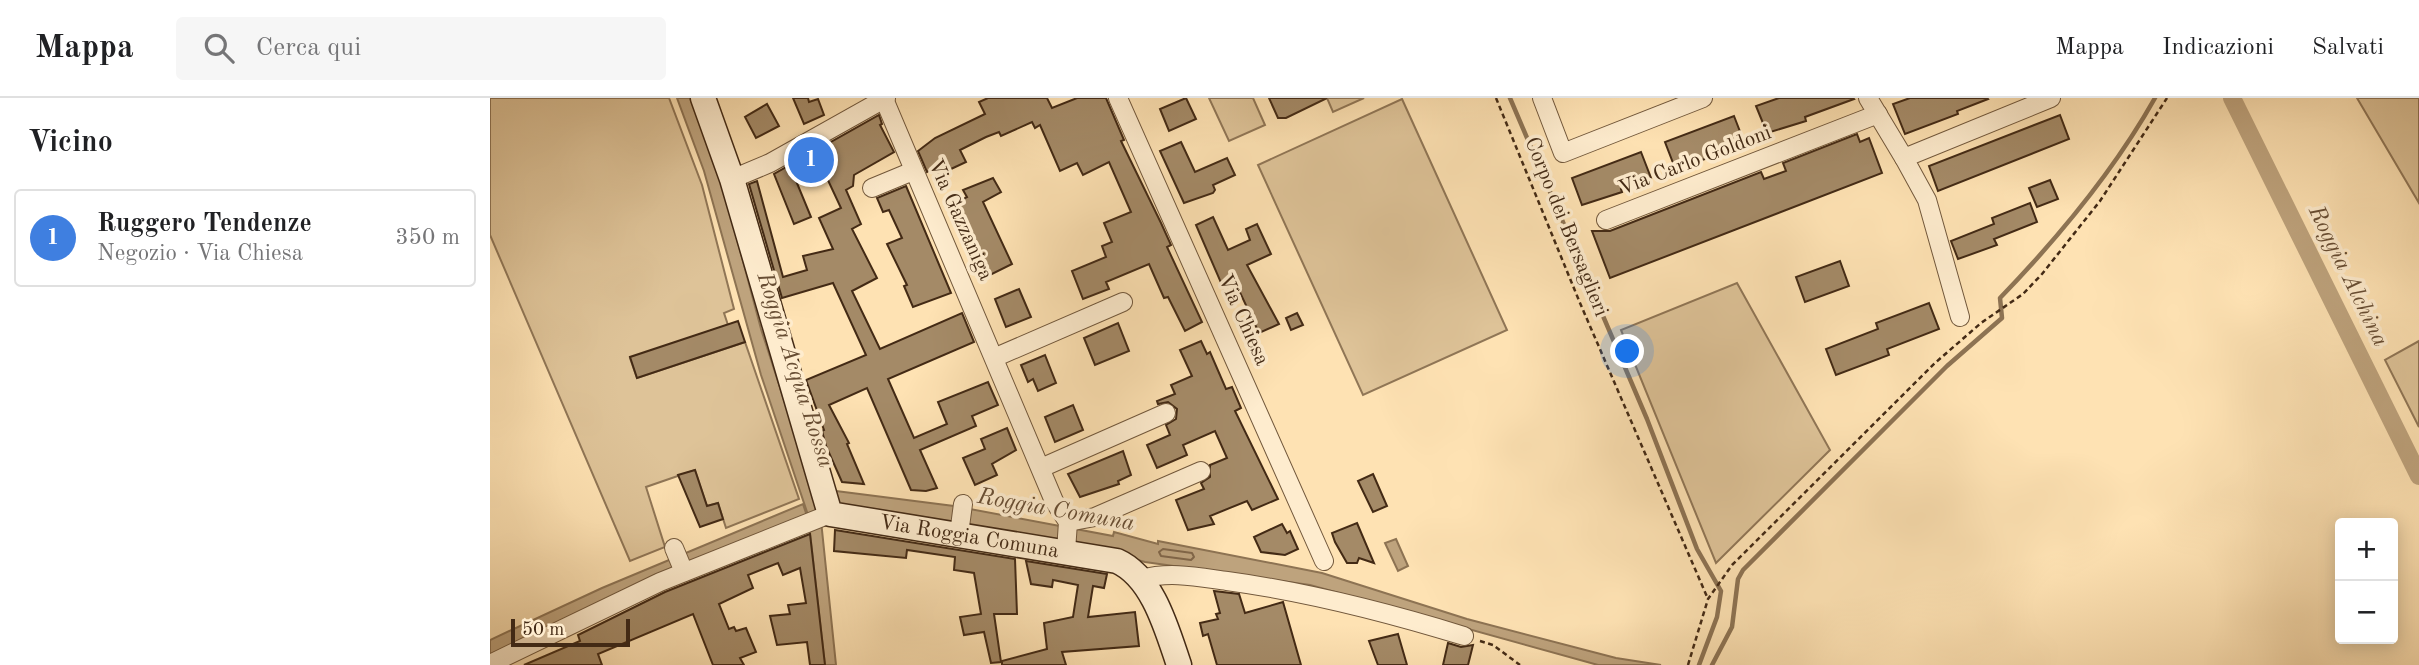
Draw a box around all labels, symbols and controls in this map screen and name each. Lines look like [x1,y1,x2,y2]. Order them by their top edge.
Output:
search box [176,17,666,80]
icon: search [200,29,238,67]
text: Mappa [35,32,134,65]
text: Cerca qui [256,35,361,61]
text: Mappa [2055,36,2124,60]
text: Indicazioni [2162,36,2274,60]
text: Salvati [2312,36,2384,60]
street label: Via Carlo Goldoni [1616,122,1774,200]
text: Vicino [28,128,113,158]
pin: 1 [788,134,834,186]
street label: Corpo dei Bersaglieri [1520,134,1612,320]
street label: Via Gazzaniga [924,156,996,284]
water label: Roggia Alchina [2303,201,2392,351]
text: Ruggero Tendenze [97,211,312,237]
text: 1 [46,226,60,249]
text: 350 m [395,226,460,249]
text: Negozio · Via Chiesa [97,242,303,265]
water label: Roggia Acqua Rossa [751,268,837,471]
street label: Via Chiesa [1214,271,1272,369]
your location [1610,334,1644,368]
water label: Roggia Comuna [975,485,1136,536]
street label: Via Roggia Comuna [878,512,1060,562]
map controls [2335,518,2398,644]
button: + [2335,518,2398,581]
button: − [2335,581,2398,644]
scale bar [511,616,630,648]
text: 50 m [522,621,564,640]

